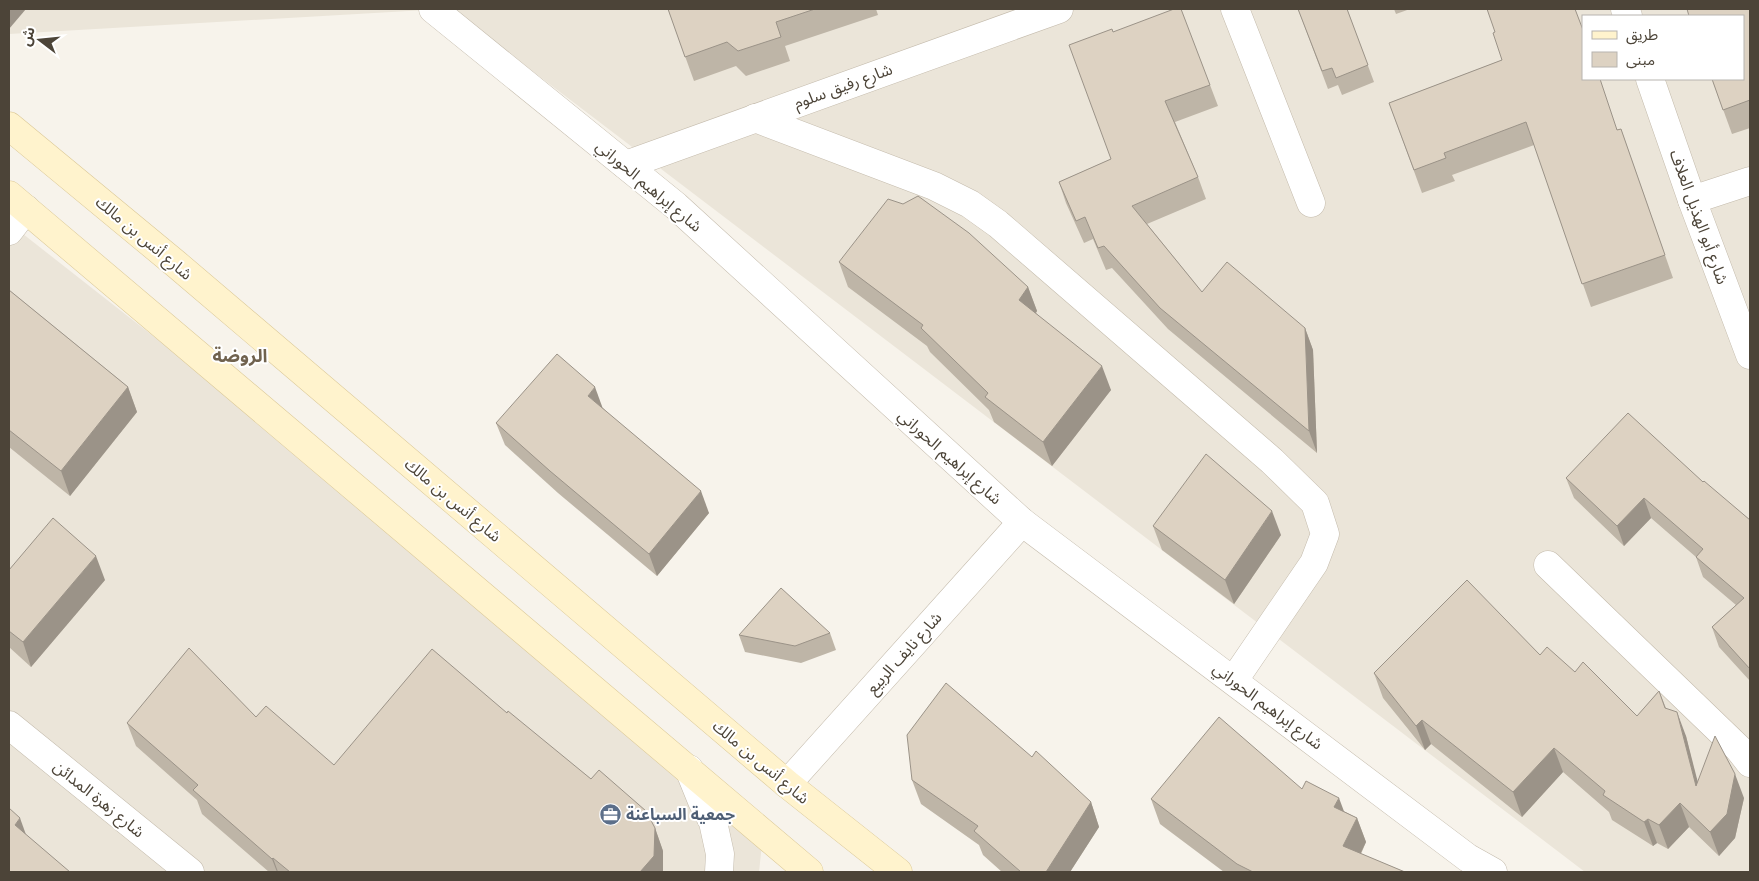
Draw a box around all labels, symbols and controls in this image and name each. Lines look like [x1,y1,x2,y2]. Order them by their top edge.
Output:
north arrow [15,15,65,65]
legend [1582,15,1744,80]
text: ش [16,25,39,48]
text: طريق [1626,25,1658,45]
text: مبنى [1626,50,1655,69]
street label: شارع رفيق سلوم [791,58,896,115]
street label: شارع إبراهيم الحوراني [590,135,706,238]
street label: شارع أبو الهذيل العلاف [1663,147,1733,288]
street label: شارع أنس بن مالك [90,191,197,286]
district label: الروضة [213,344,267,367]
street label: شارع إبراهيم الحوراني [892,405,1006,511]
street label: شارع أنس بن مالك [399,453,506,548]
street label: شارع نايف الربيع [862,608,948,700]
street label: شارع إبراهيم الحوراني [1208,658,1327,756]
street label: شارع أنس بن مالك [707,715,814,810]
street label: شارع زهرة المدائن [48,756,149,844]
office icon: جمعية السباعنة [598,802,622,826]
place label: جمعية السباعنة [626,804,735,825]

